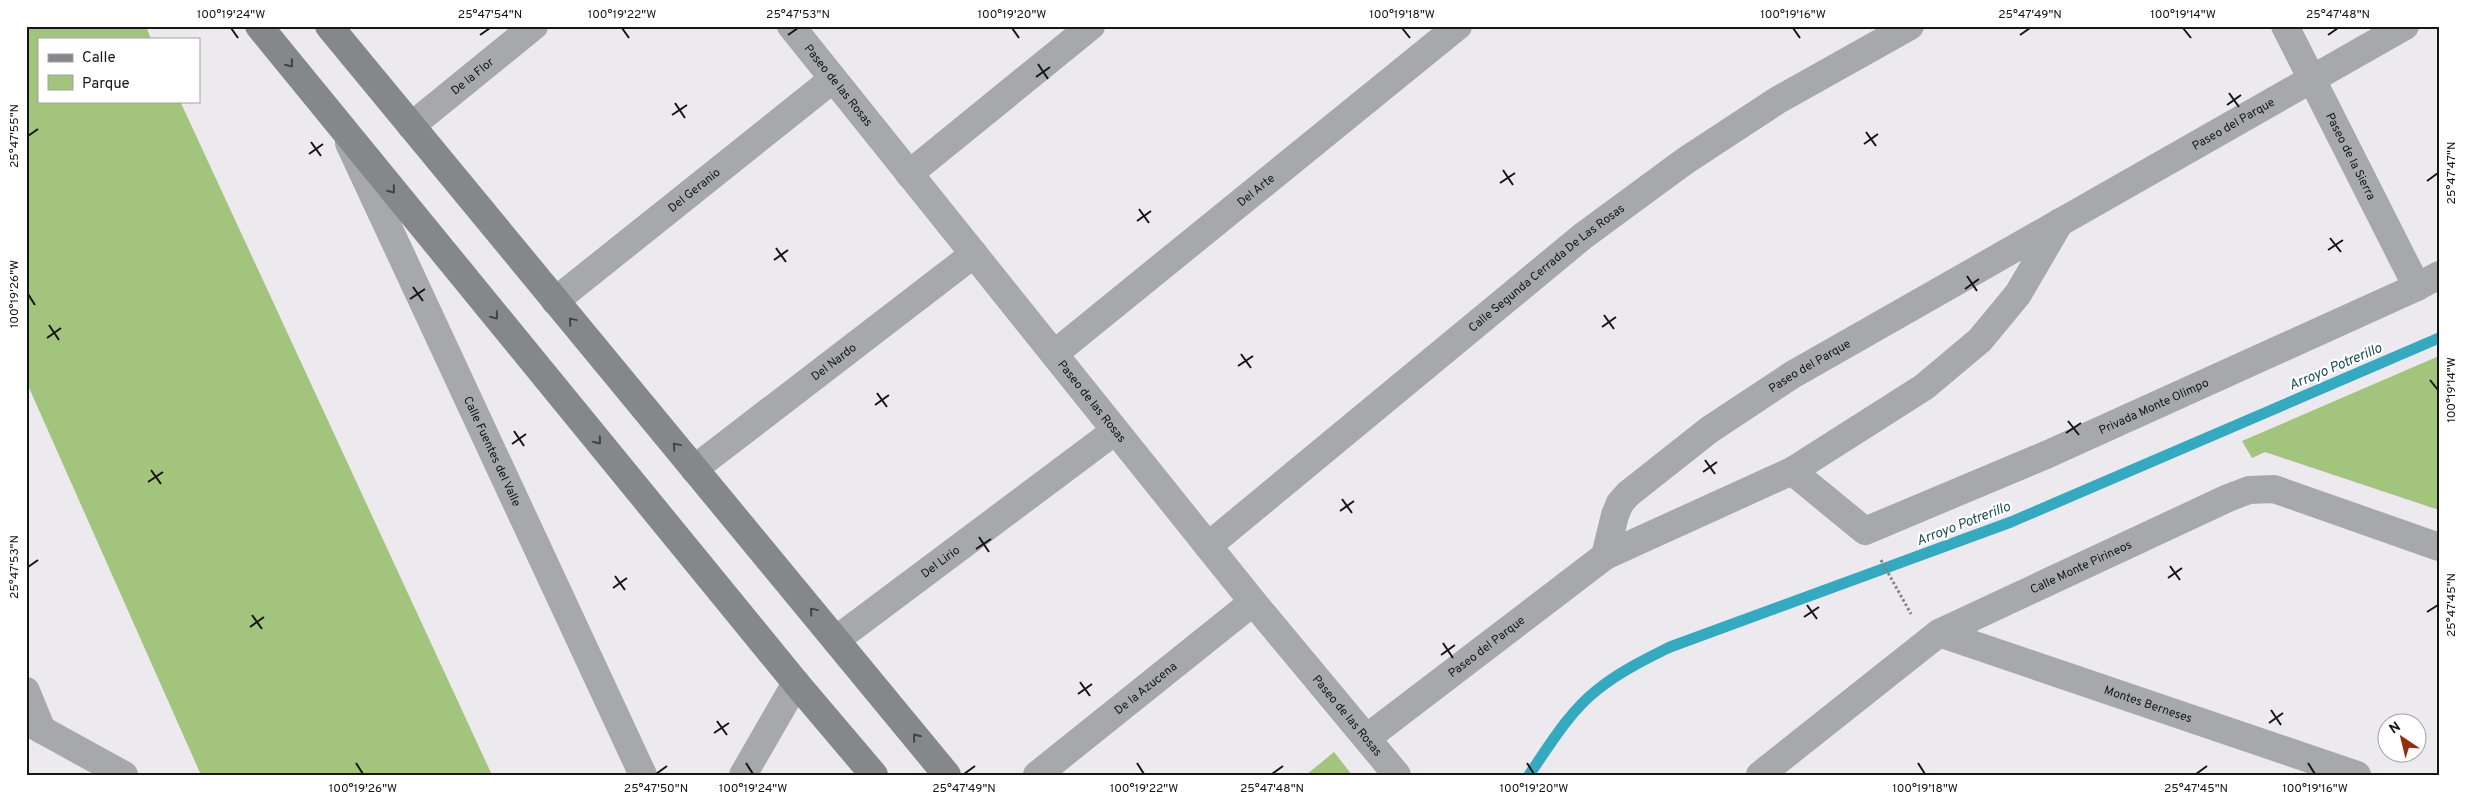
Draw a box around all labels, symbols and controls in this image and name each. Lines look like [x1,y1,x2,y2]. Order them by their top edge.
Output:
text: 100°19'24"W [197,7,265,23]
text: 25°47'54"N [458,7,522,23]
text: 100°19'22"W [588,7,656,23]
text: 25°47'53"N [766,7,830,23]
text: 100°19'20"W [978,7,1046,23]
text: 100°19'18"W [1369,7,1435,23]
text: 100°19'16"W [1760,7,1826,23]
text: 25°47'49"N [1998,7,2062,23]
text: 100°19'14"W [2150,7,2216,23]
text: 25°47'48"N [2306,7,2370,23]
legend [38,38,200,102]
street label: Paseo de las Rosas [800,41,876,130]
text: Calle [82,49,116,68]
street label: De la Flor [448,54,498,99]
one-way arrow [284,58,292,67]
text: Parque [82,75,130,94]
street label: Paseo del Parque [2190,95,2278,155]
text: 25°47'55"N [7,104,23,168]
street label: Paseo de la Sierra [2321,110,2379,203]
text: 25°47'47"N [2444,142,2460,204]
street label: Del Geranio [665,165,724,217]
street label: Del Arte [1234,171,1279,211]
one-way arrow [387,184,395,193]
street label: Calle Segunda Cerrada De Las Rosas [1465,201,1628,336]
text: 100°19'26"W [7,260,23,328]
one-way arrow [490,310,499,319]
one-way arrow [569,318,577,327]
street label: Paseo del Parque [1766,336,1854,397]
street label: Del Nardo [808,340,860,385]
water label: Arroyo Potrerillo [2287,340,2385,395]
street label: Paseo de las Rosas [1053,357,1129,446]
text: 100°19'14"W [2444,357,2460,423]
street label: Privada Monte Olimpo [2097,375,2212,439]
street label: Calle Fuentes del Valle [459,394,524,509]
one-way arrow [593,436,602,445]
one-way arrow [673,443,681,452]
water label: Arroyo Potrerillo [1914,498,2013,550]
text: 25°47'53"N [7,535,23,599]
street label: Calle Monte Pirineos [2028,537,2135,598]
street label: Del Lirio [918,543,964,582]
text: 25°47'45"N [2444,573,2460,637]
one-way arrow [811,608,819,617]
street label: Paseo del Parque [1445,613,1529,682]
street label: De la Azucena [1111,659,1181,719]
street label: Paseo de las Rosas [1308,672,1385,760]
street label: Montes Berneses [2102,683,2194,727]
north arrow [2378,714,2428,764]
text: N [2386,719,2404,738]
one-way arrow [914,734,922,743]
text: 100°19'26"W [329,781,397,797]
text: 25°47'50"N [624,781,688,797]
text: 100°19'24"W [719,781,787,797]
text: 25°47'49"N [932,781,996,797]
text: 100°19'22"W [1110,781,1178,797]
text: 25°47'48"N [1240,781,1304,797]
text: 100°19'20"W [1500,781,1568,797]
text: 100°19'18"W [1892,781,1958,797]
text: 25°47'45"N [2164,781,2228,797]
text: 100°19'16"W [2282,781,2348,797]

